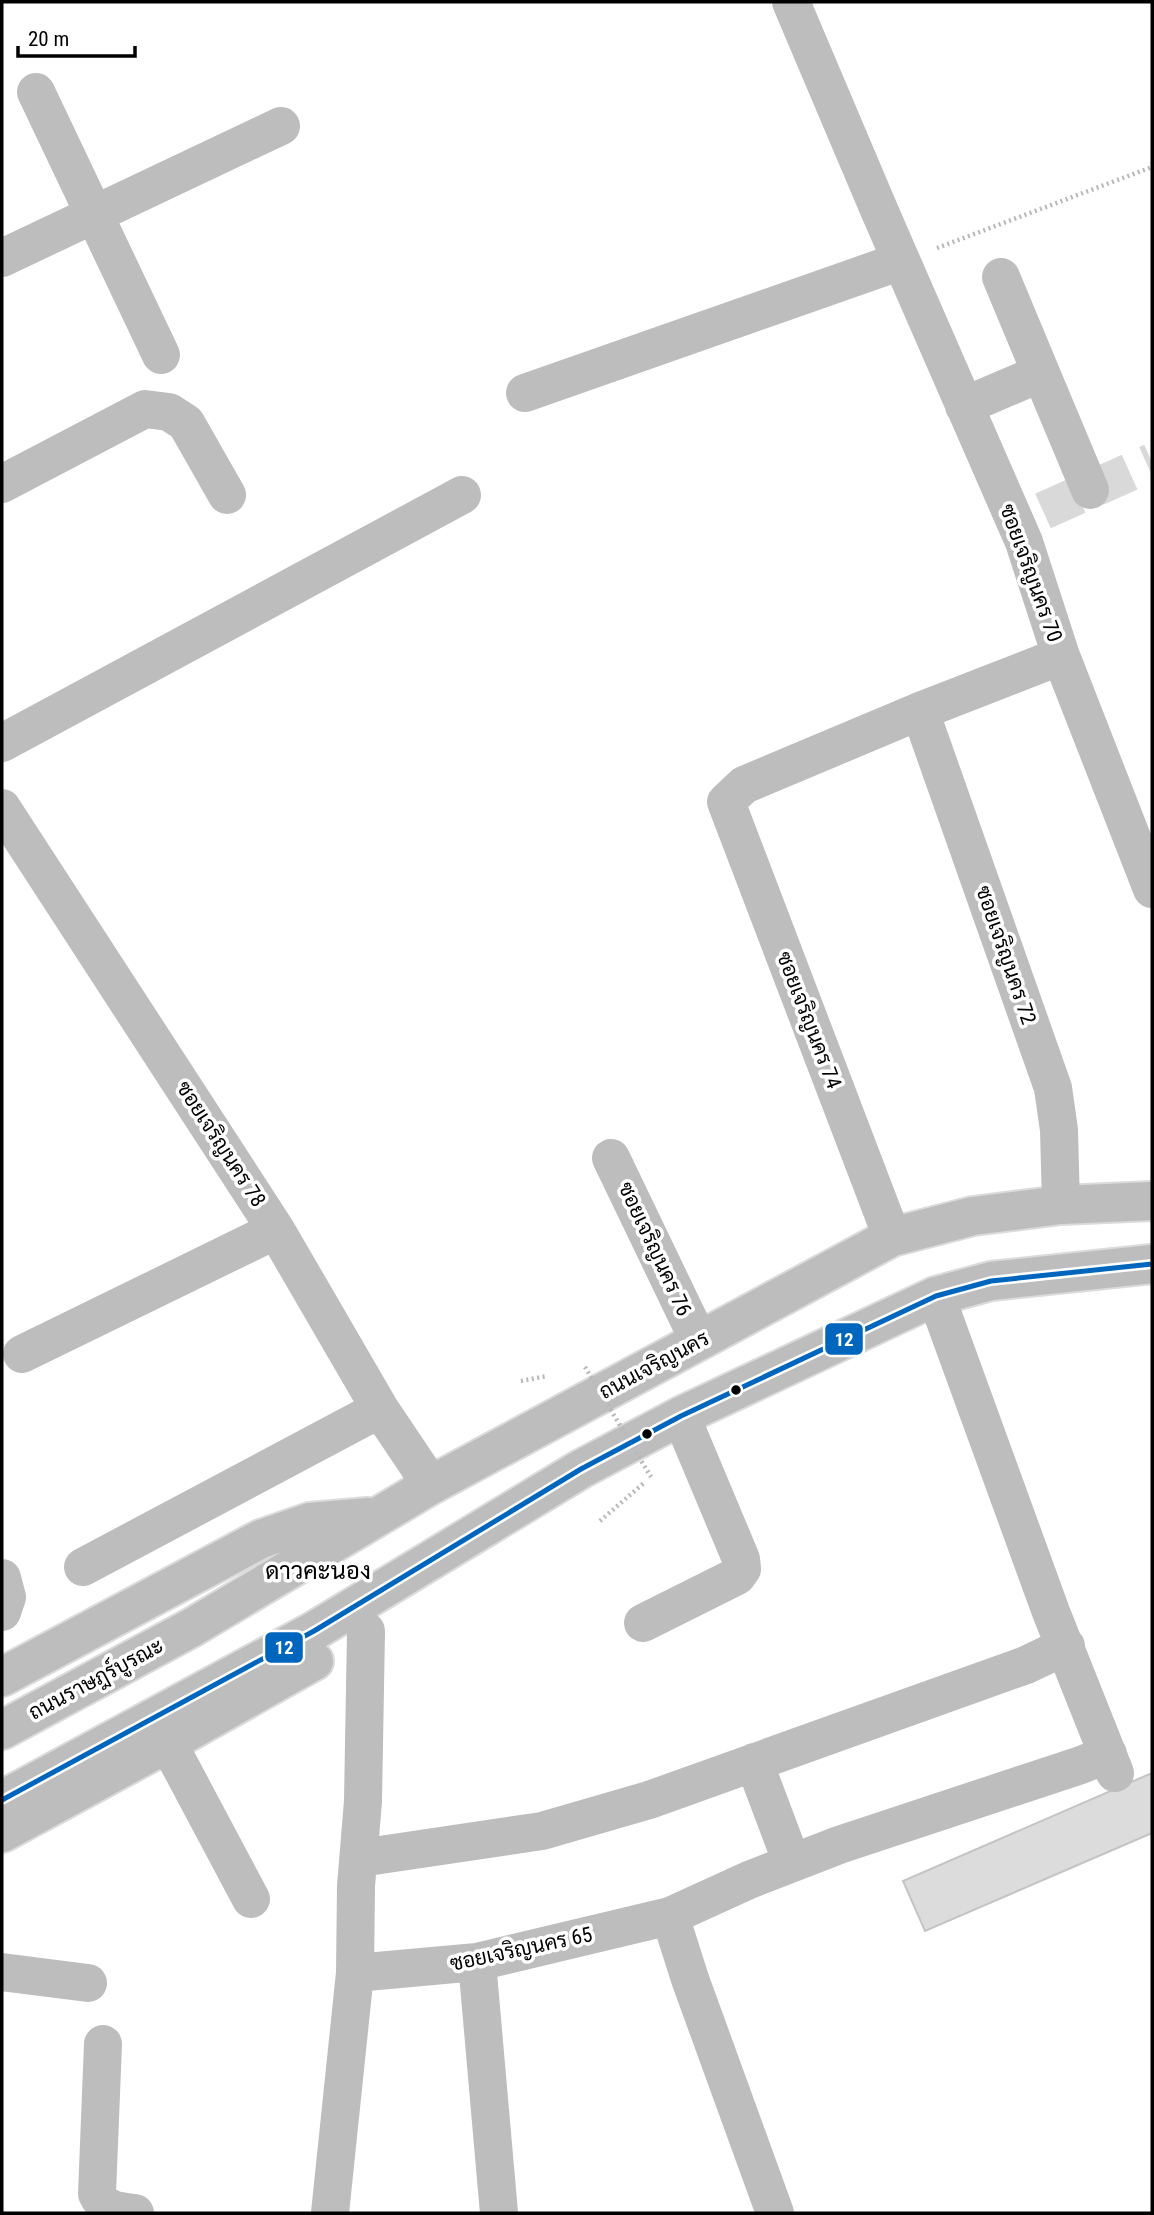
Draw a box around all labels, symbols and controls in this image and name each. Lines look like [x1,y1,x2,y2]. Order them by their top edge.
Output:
scale bar [18,14,135,58]
text: 20 m [28,27,69,51]
street label: ซอยเจริญนคร 70 [995,501,1067,645]
street label: ซอยเจริญนคร 72 [971,883,1041,1027]
street label: ซอยเจริญนคร 74 [772,948,846,1092]
street label: ซอยเจริญนคร 78 [172,1077,270,1211]
street label: ซอยเจริญนคร 76 [614,1178,696,1320]
line badge: 12 [824,1322,864,1356]
street label: ถนนเจริญนคร [595,1326,713,1404]
text: 12 [834,1328,854,1351]
unlabelled marker [729,1383,743,1397]
unlabelled marker [640,1427,654,1441]
district label: ดาวคะนอง [265,1557,371,1585]
line badge: 12 [264,1631,304,1664]
street label: ถนนราษฎร์บูรณะ [24,1632,169,1727]
text: 12 [274,1636,294,1659]
street label: ซอยเจริญนคร 65 [448,1922,594,1976]

